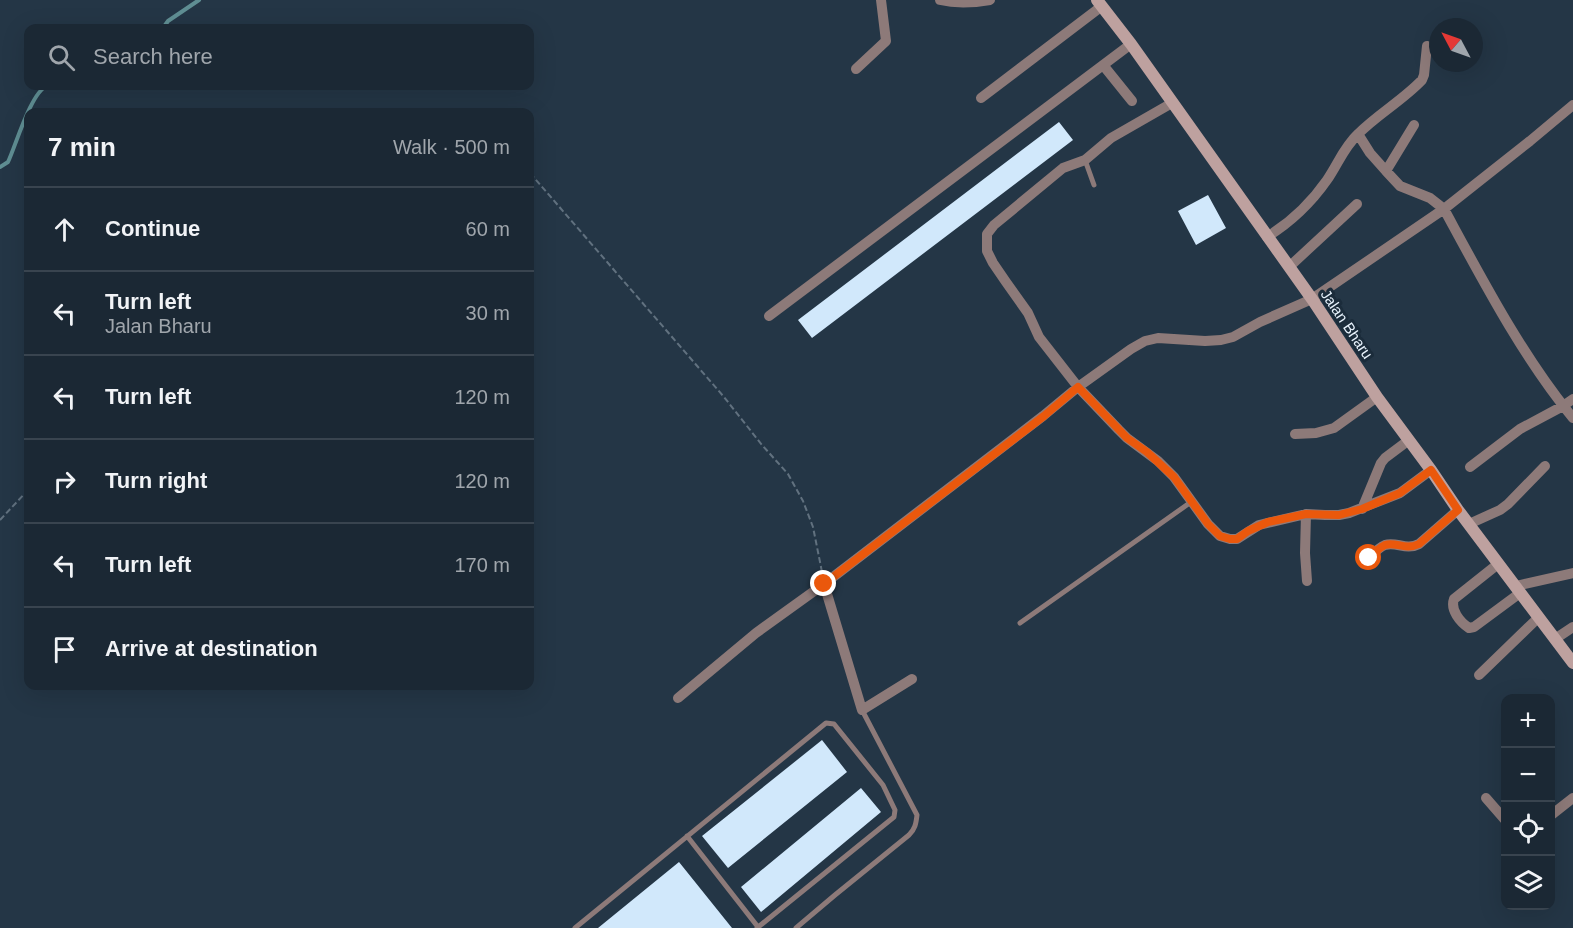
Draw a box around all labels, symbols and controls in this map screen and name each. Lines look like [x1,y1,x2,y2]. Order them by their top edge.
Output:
north arrow [1429,18,1483,72]
search box [24,24,534,90]
icon: search [45,41,78,74]
text: Search here [93,44,213,69]
text: 7 min [48,132,116,162]
text: Walk · 500 m [393,136,510,158]
icon: ahead [48,213,81,246]
text: Continue [105,216,200,241]
text: 60 m [466,218,510,240]
street label: Jalan Bharu [1318,286,1376,362]
text: Turn left [105,289,191,314]
icon: left [48,297,81,330]
text: 30 m [466,302,510,324]
text: Jalan Bharu [105,315,212,337]
icon: left [48,381,81,414]
text: Turn left [105,384,191,409]
text: 120 m [454,386,510,408]
icon: right [48,465,81,498]
text: Turn right [105,468,207,493]
text: 120 m [454,470,510,492]
route start [1355,544,1381,570]
icon: left [48,549,81,582]
text: Turn left [105,552,191,577]
text: 170 m [454,554,510,576]
route end [810,570,836,596]
icon: arrive [48,633,81,666]
text: Arrive at destination [105,636,318,661]
map controls [1501,694,1555,910]
button: + [1501,694,1555,748]
button: − [1501,748,1555,802]
button: locate [1501,802,1555,856]
button: layers [1501,856,1555,910]

